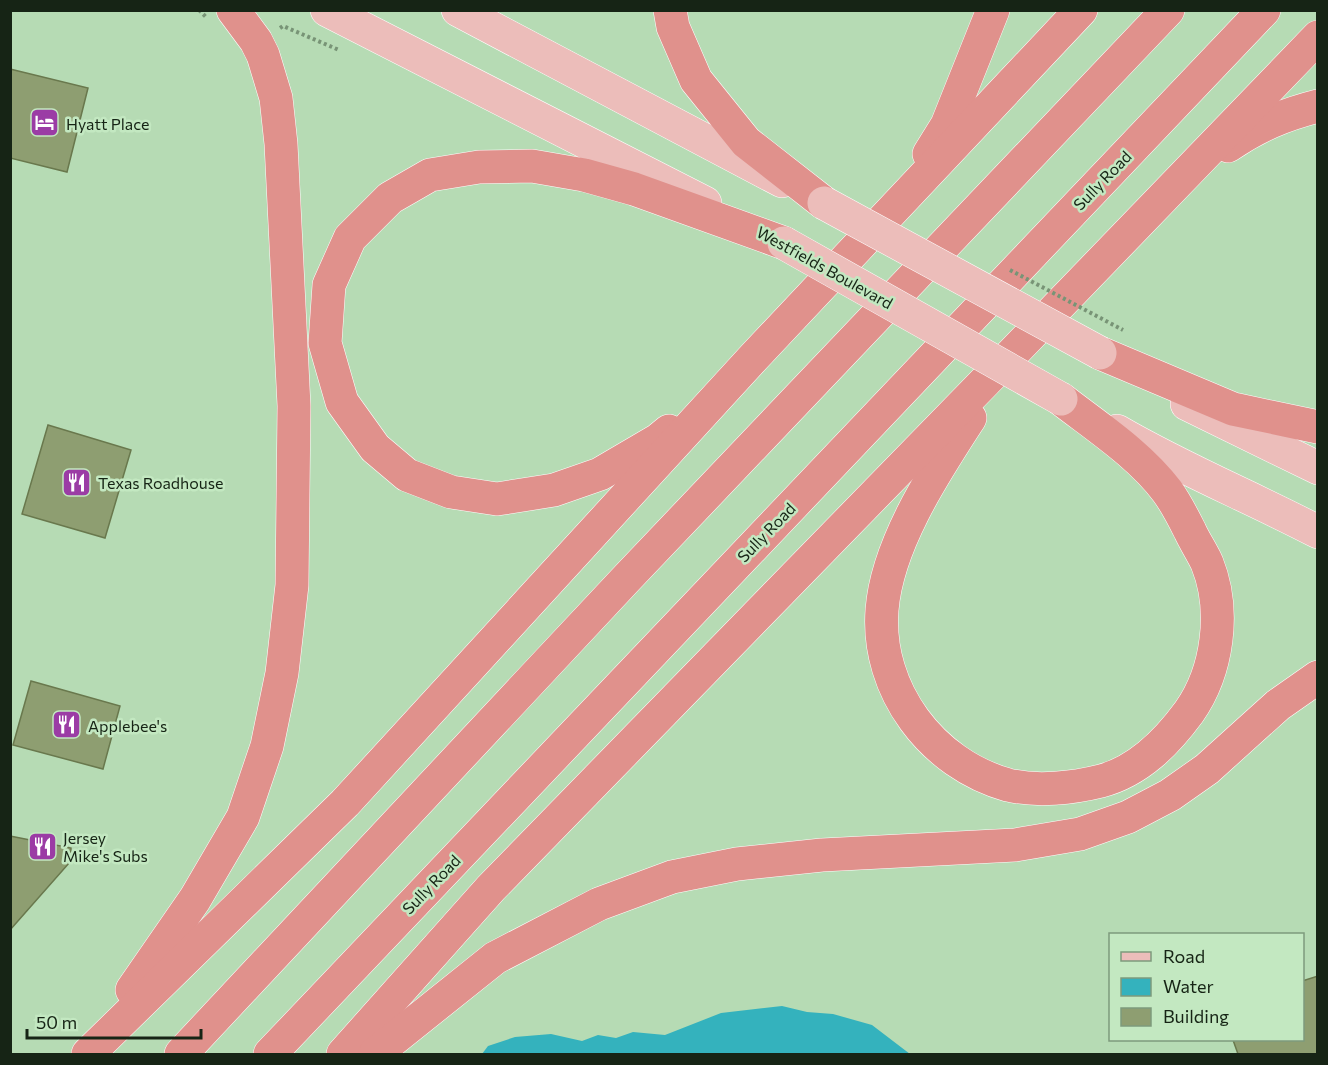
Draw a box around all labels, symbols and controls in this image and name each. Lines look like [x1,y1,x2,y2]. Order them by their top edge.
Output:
hotel icon: Hyatt Place [29,107,61,139]
place label: Hyatt Place [66,114,150,133]
street label: Sully Road [1069,146,1135,214]
street label: Westfields Boulevard [754,222,896,312]
restaurant icon: Texas Roadhouse [61,466,93,498]
place label: Texas Roadhouse [98,473,223,492]
street label: Sully Road [733,498,799,566]
restaurant icon: Applebee's [51,709,83,741]
place label: Applebee's [88,716,167,735]
place label: Jersey Mike's Subs [63,828,148,865]
restaurant icon: Jersey Mike's Subs [26,830,58,862]
street label: Sully Road [398,850,464,918]
legend [1109,933,1304,1041]
text: Road [1163,945,1205,967]
text: Water [1163,975,1214,997]
scale bar [27,1002,201,1040]
text: Building [1163,1005,1229,1027]
text: 50 m [36,1011,77,1033]

